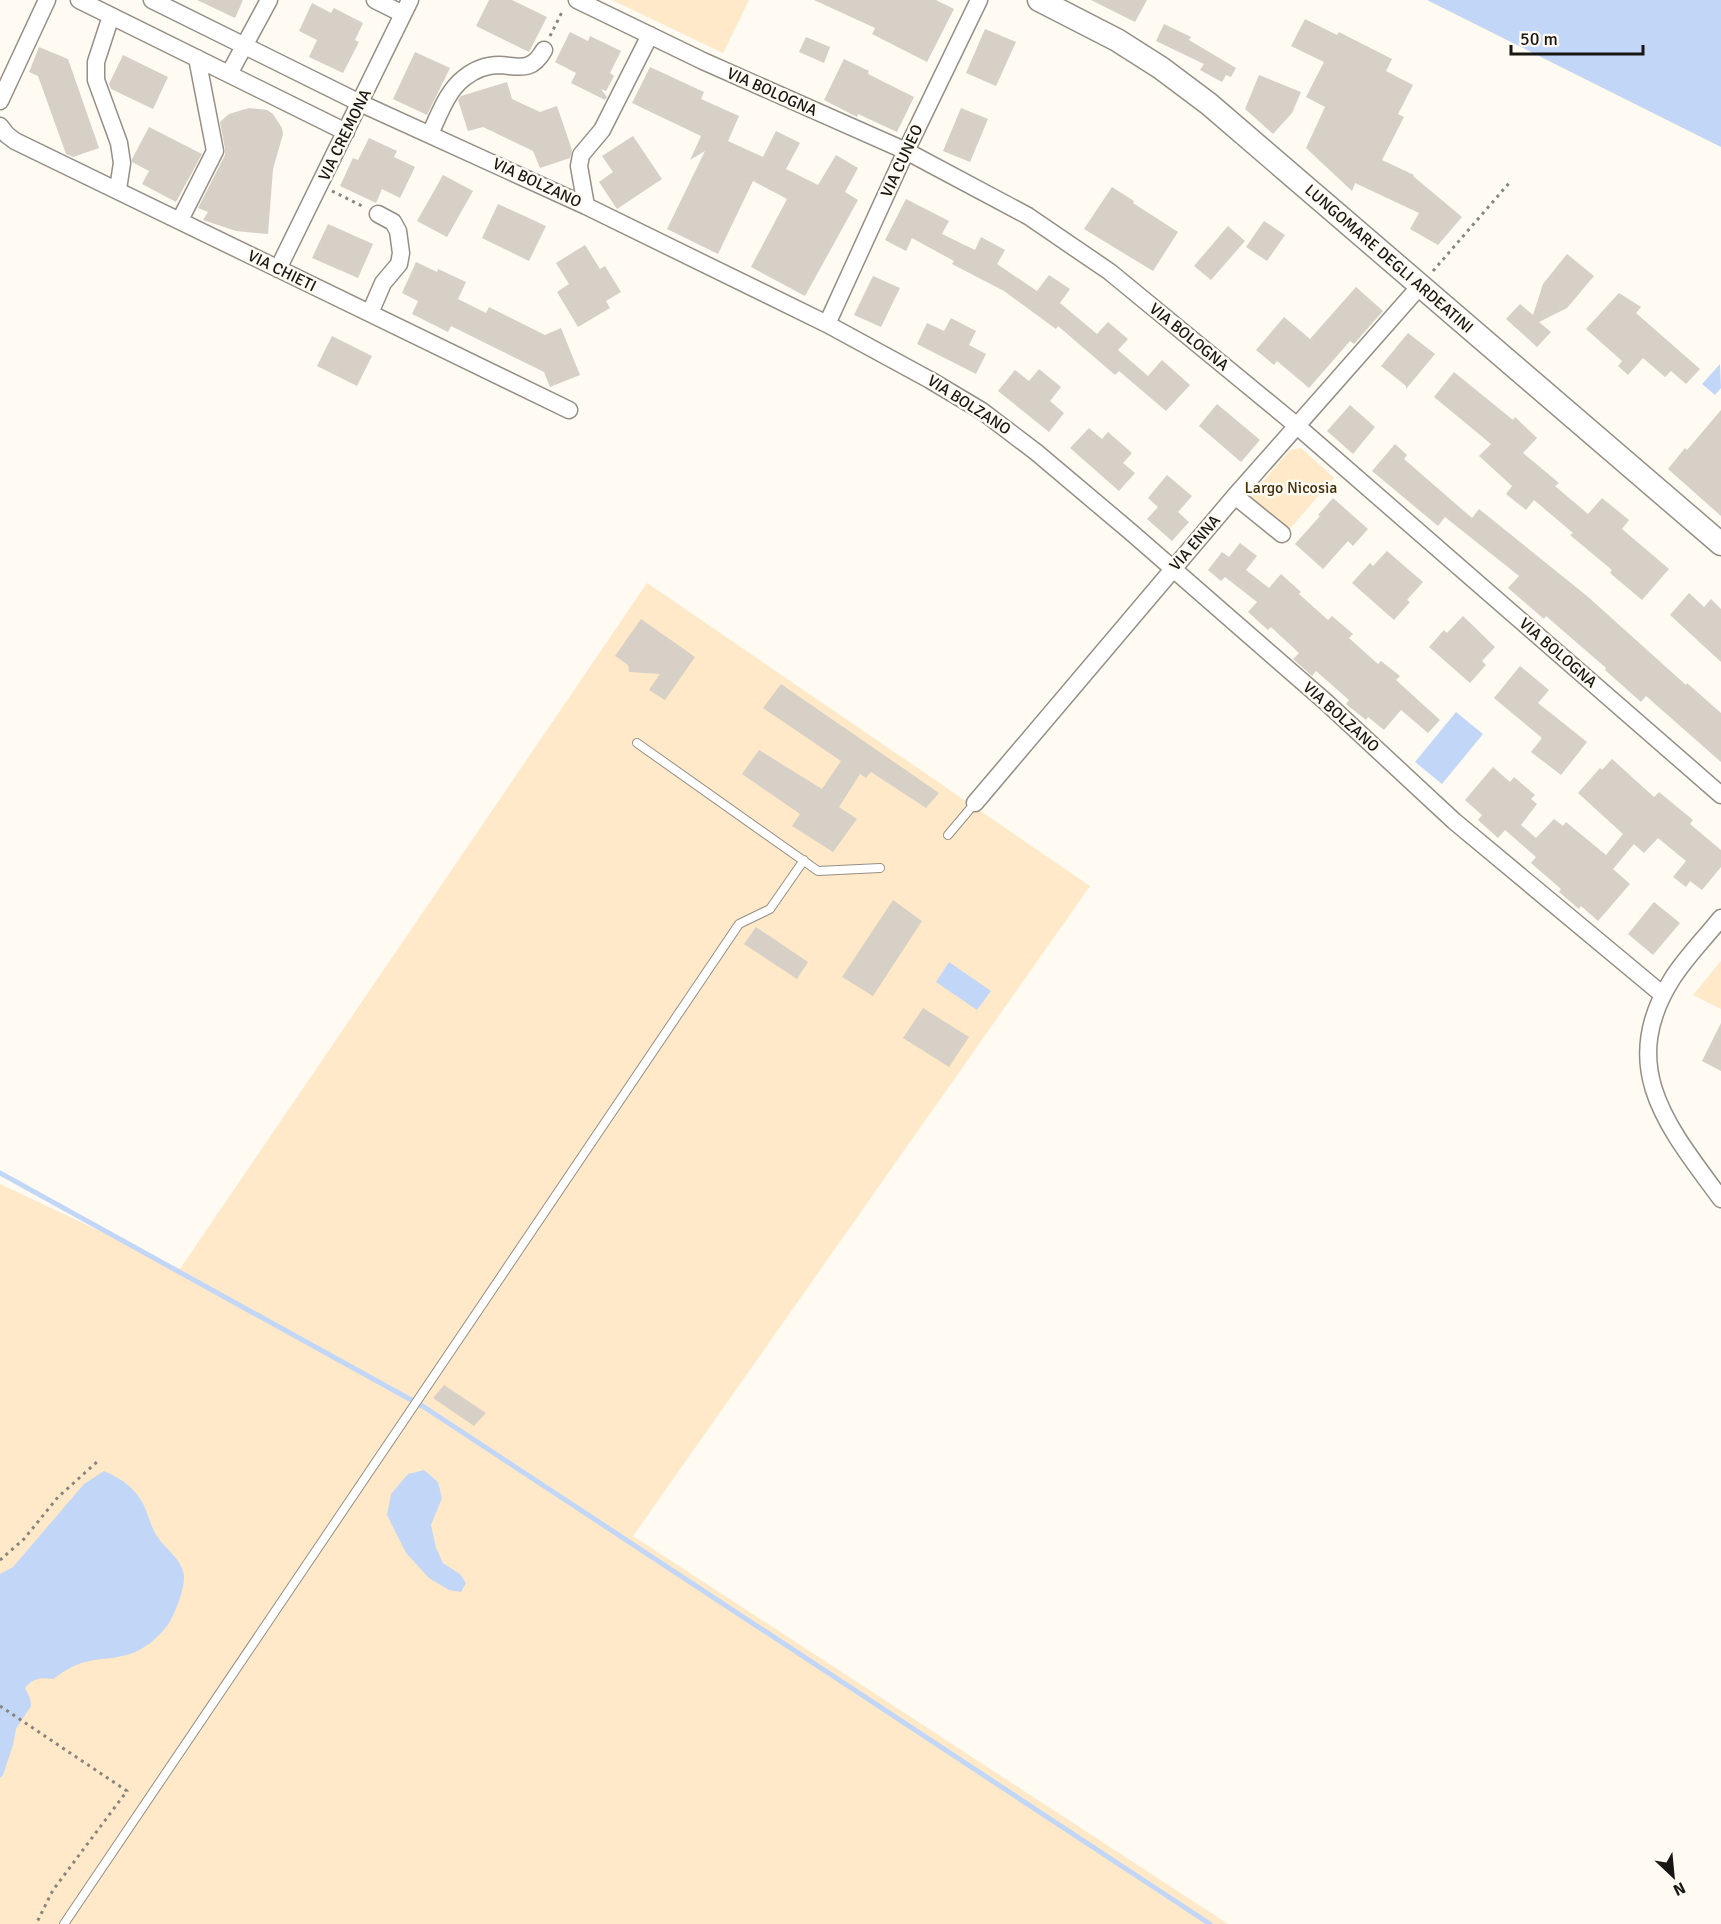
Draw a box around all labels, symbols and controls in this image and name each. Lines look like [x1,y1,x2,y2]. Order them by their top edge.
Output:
scale bar [1511,18,1643,56]
text: 50 m [1520,28,1558,50]
street label: VIA BOLOGNA [724,63,820,121]
street label: VIA CREMONA [314,86,376,184]
street label: VIA CUNEO [876,121,928,201]
street label: VIA BOLZANO [489,154,585,212]
street label: LUNGOMARE DEGLI ARDEATINI [1301,180,1477,338]
street label: VIA CHIETI [244,246,320,296]
street label: VIA BOLOGNA [1145,299,1233,375]
street label: VIA BOLZANO [923,371,1015,439]
park label: Largo Nicosia [1245,478,1337,498]
street label: VIA ENNA [1165,511,1225,575]
street label: VIA BOLOGNA [1515,614,1601,692]
street label: VIA BOLZANO [1299,678,1383,756]
north arrow [1643,1846,1703,1906]
text: N [1670,1877,1689,1900]

